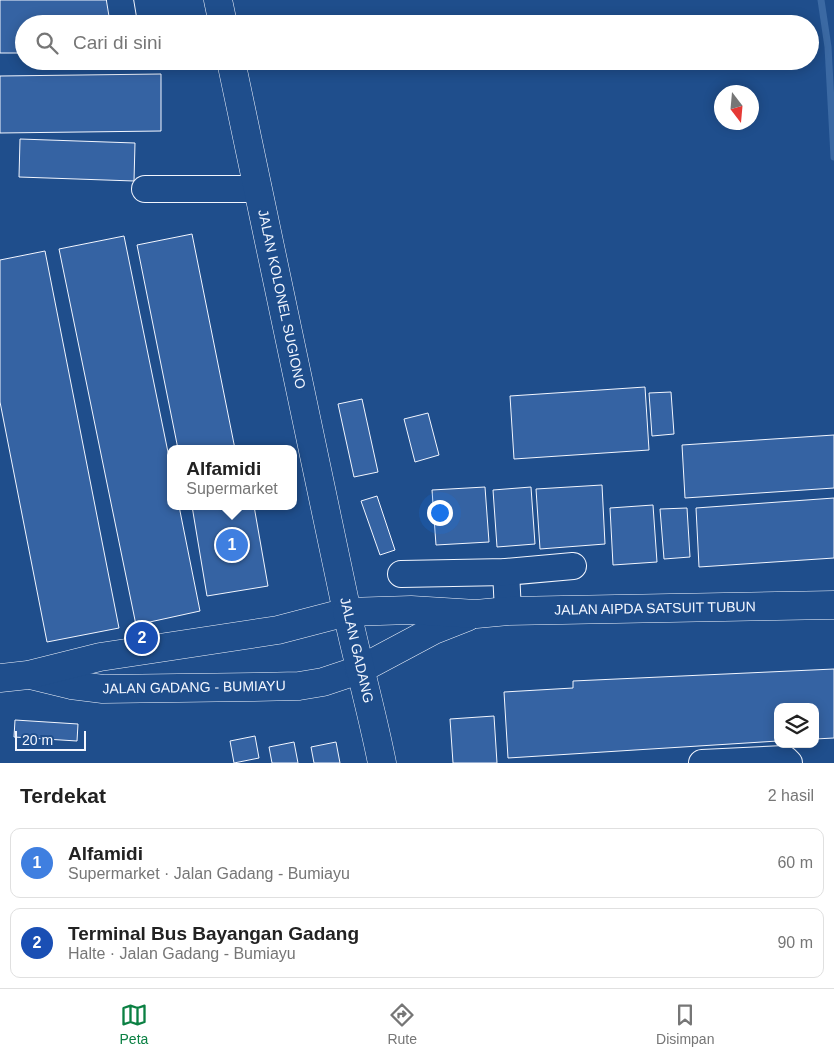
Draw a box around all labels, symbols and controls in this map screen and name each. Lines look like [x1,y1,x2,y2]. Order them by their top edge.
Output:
search box [15,15,819,70]
icon: search [33,29,61,57]
text: Cari di sini [73,32,162,53]
north arrow [714,85,759,130]
street label: JALAN KOLONEL SUGIONO [255,208,309,390]
popup [167,445,297,510]
text: Alfamidi [186,458,261,479]
text: Supermarket [186,480,278,497]
your location [427,500,453,526]
pin: 1 [216,526,248,564]
street label: JALAN GADANG [337,596,377,704]
street label: JALAN AIPDA SATSUIT TUBUN [554,598,756,618]
pin: 2 [126,619,158,657]
street label: JALAN GADANG - BUMIAYU [102,677,286,697]
map controls [774,703,819,748]
button: layers [774,703,819,748]
scale bar [15,728,86,751]
text: 20 m [22,732,53,748]
text: Terdekat [20,784,106,807]
text: 2 hasil [768,787,814,804]
text: Alfamidi [68,843,143,864]
text: 1 [33,854,41,871]
text: 60 m [777,854,813,871]
text: Supermarket · Jalan Gadang - Bumiayu [68,865,350,882]
text: Terminal Bus Bayangan Gadang [68,923,359,944]
text: 2 [33,934,41,951]
text: 90 m [777,934,813,951]
text: Halte · Jalan Gadang - Bumiayu [68,945,296,962]
tab: Peta [120,1001,148,1047]
tab: Rute [387,1001,417,1047]
tab: Disimpan [656,1001,714,1047]

